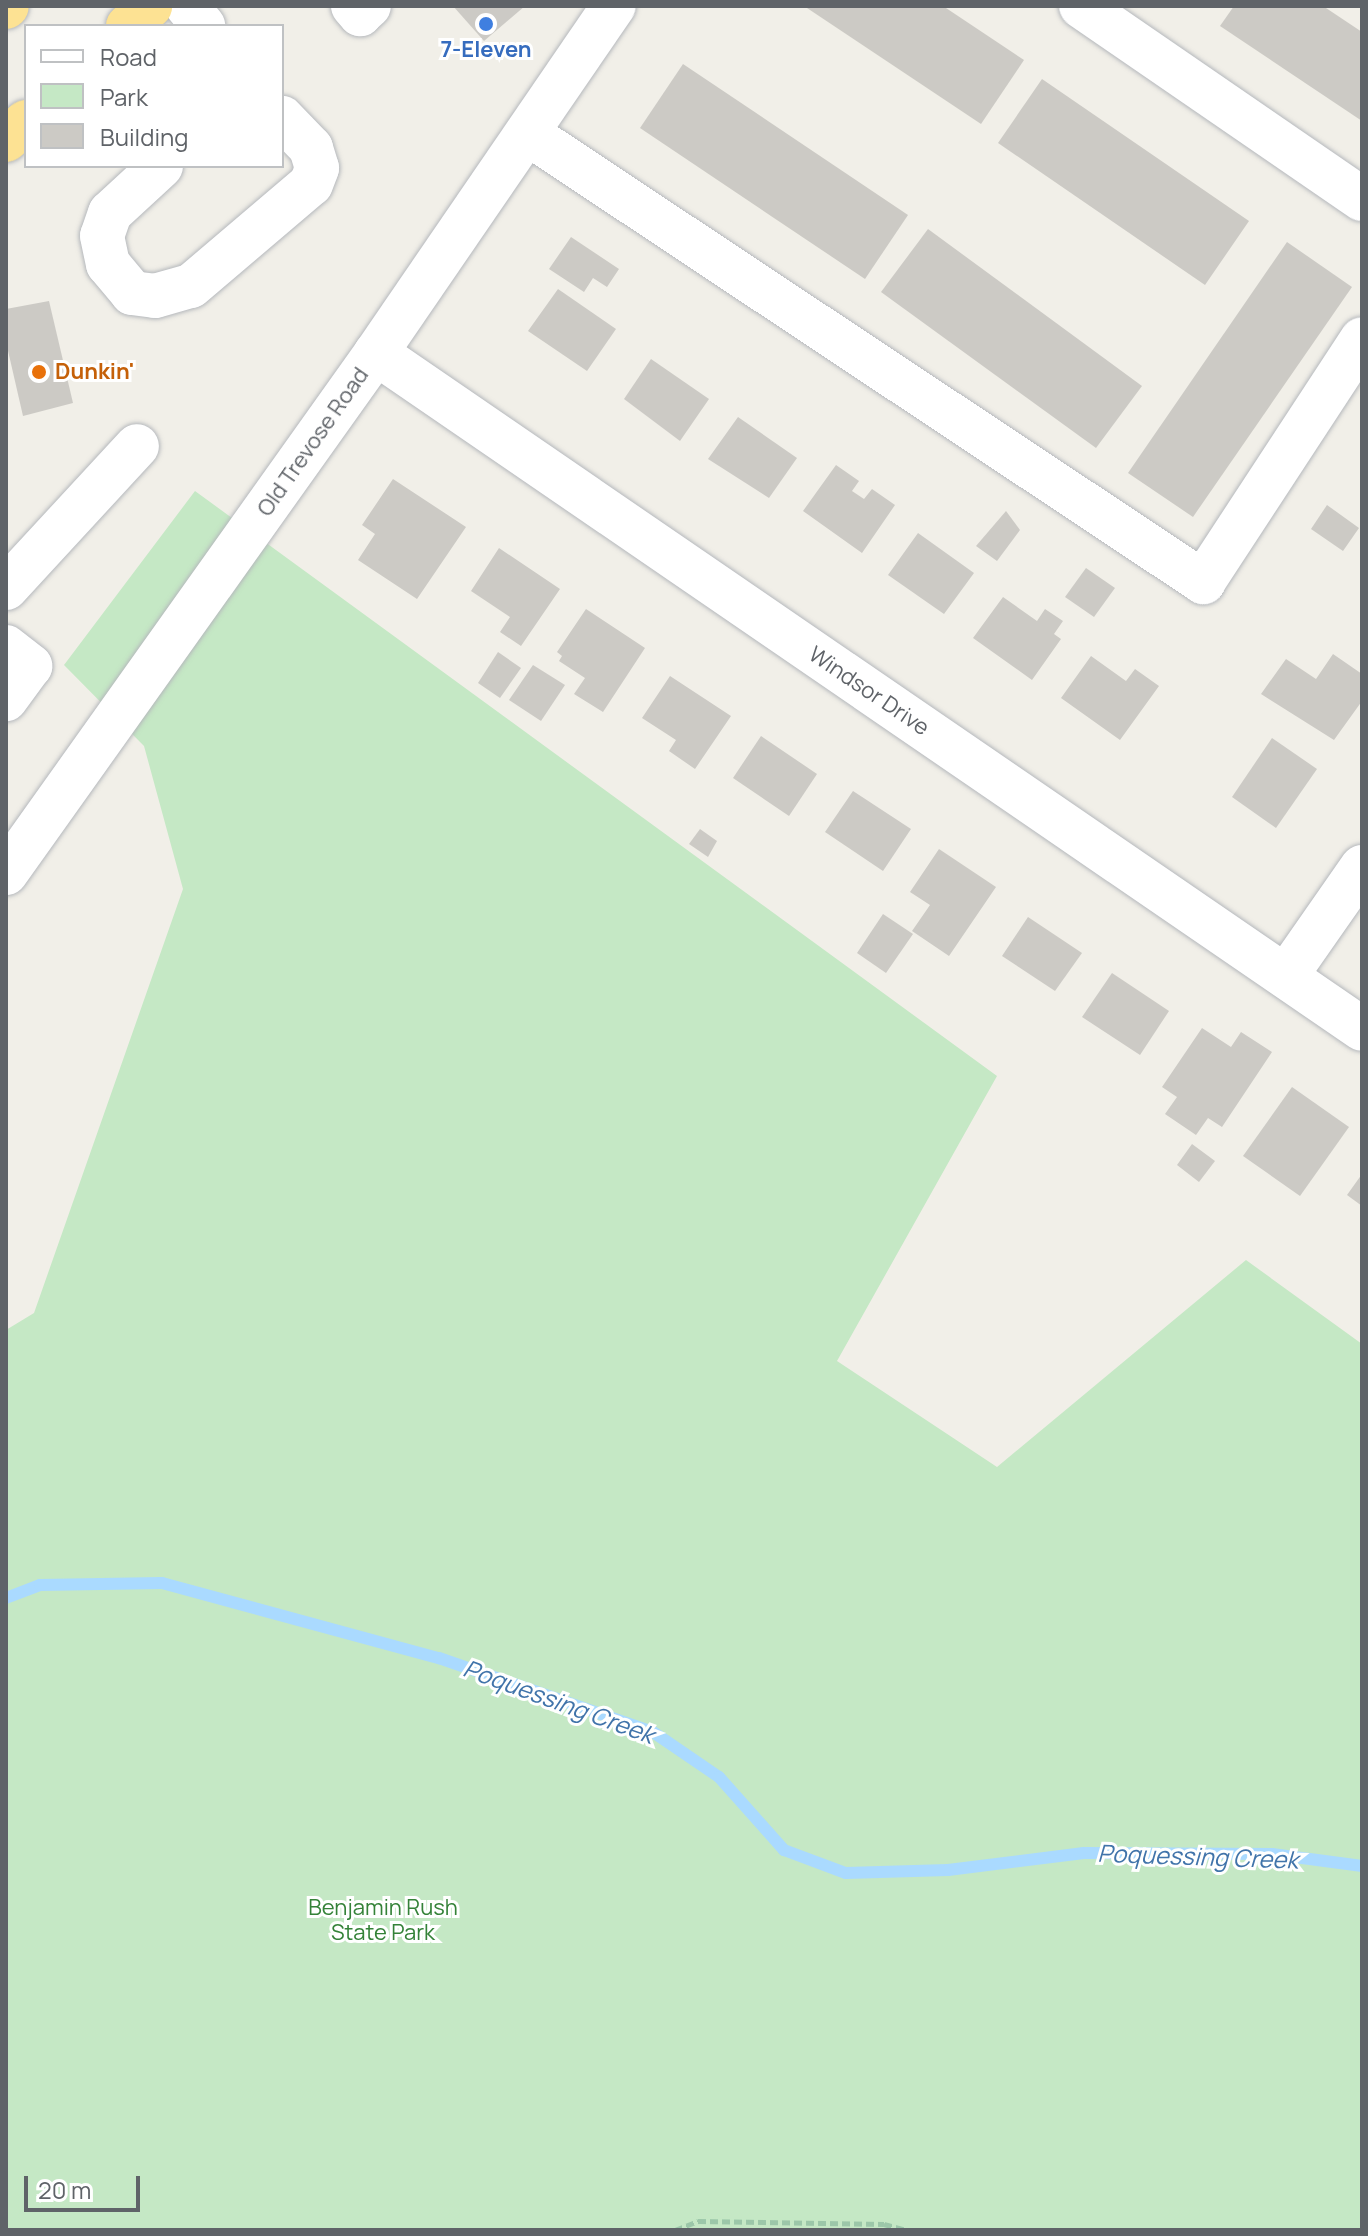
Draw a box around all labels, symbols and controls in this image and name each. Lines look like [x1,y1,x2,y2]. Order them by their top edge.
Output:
marker: 7-Eleven [477,15,495,33]
legend [24,24,284,168]
place label: 7-Eleven [440,37,532,63]
text: Road [100,40,157,73]
text: Park [100,80,148,113]
text: Building [100,120,188,153]
place label: Dunkin' [55,359,135,385]
marker: Dunkin' [30,363,48,381]
street label: Old Trevose Road [252,363,374,521]
street label: Windsor Drive [804,641,934,741]
water label: Poquessing Creek [460,1653,658,1749]
water label: Poquessing Creek [1097,1838,1299,1874]
park label: Benjamin Rush State Park [308,1894,458,1946]
scale bar [28,2160,144,2210]
text: 20 m [38,2173,91,2206]

